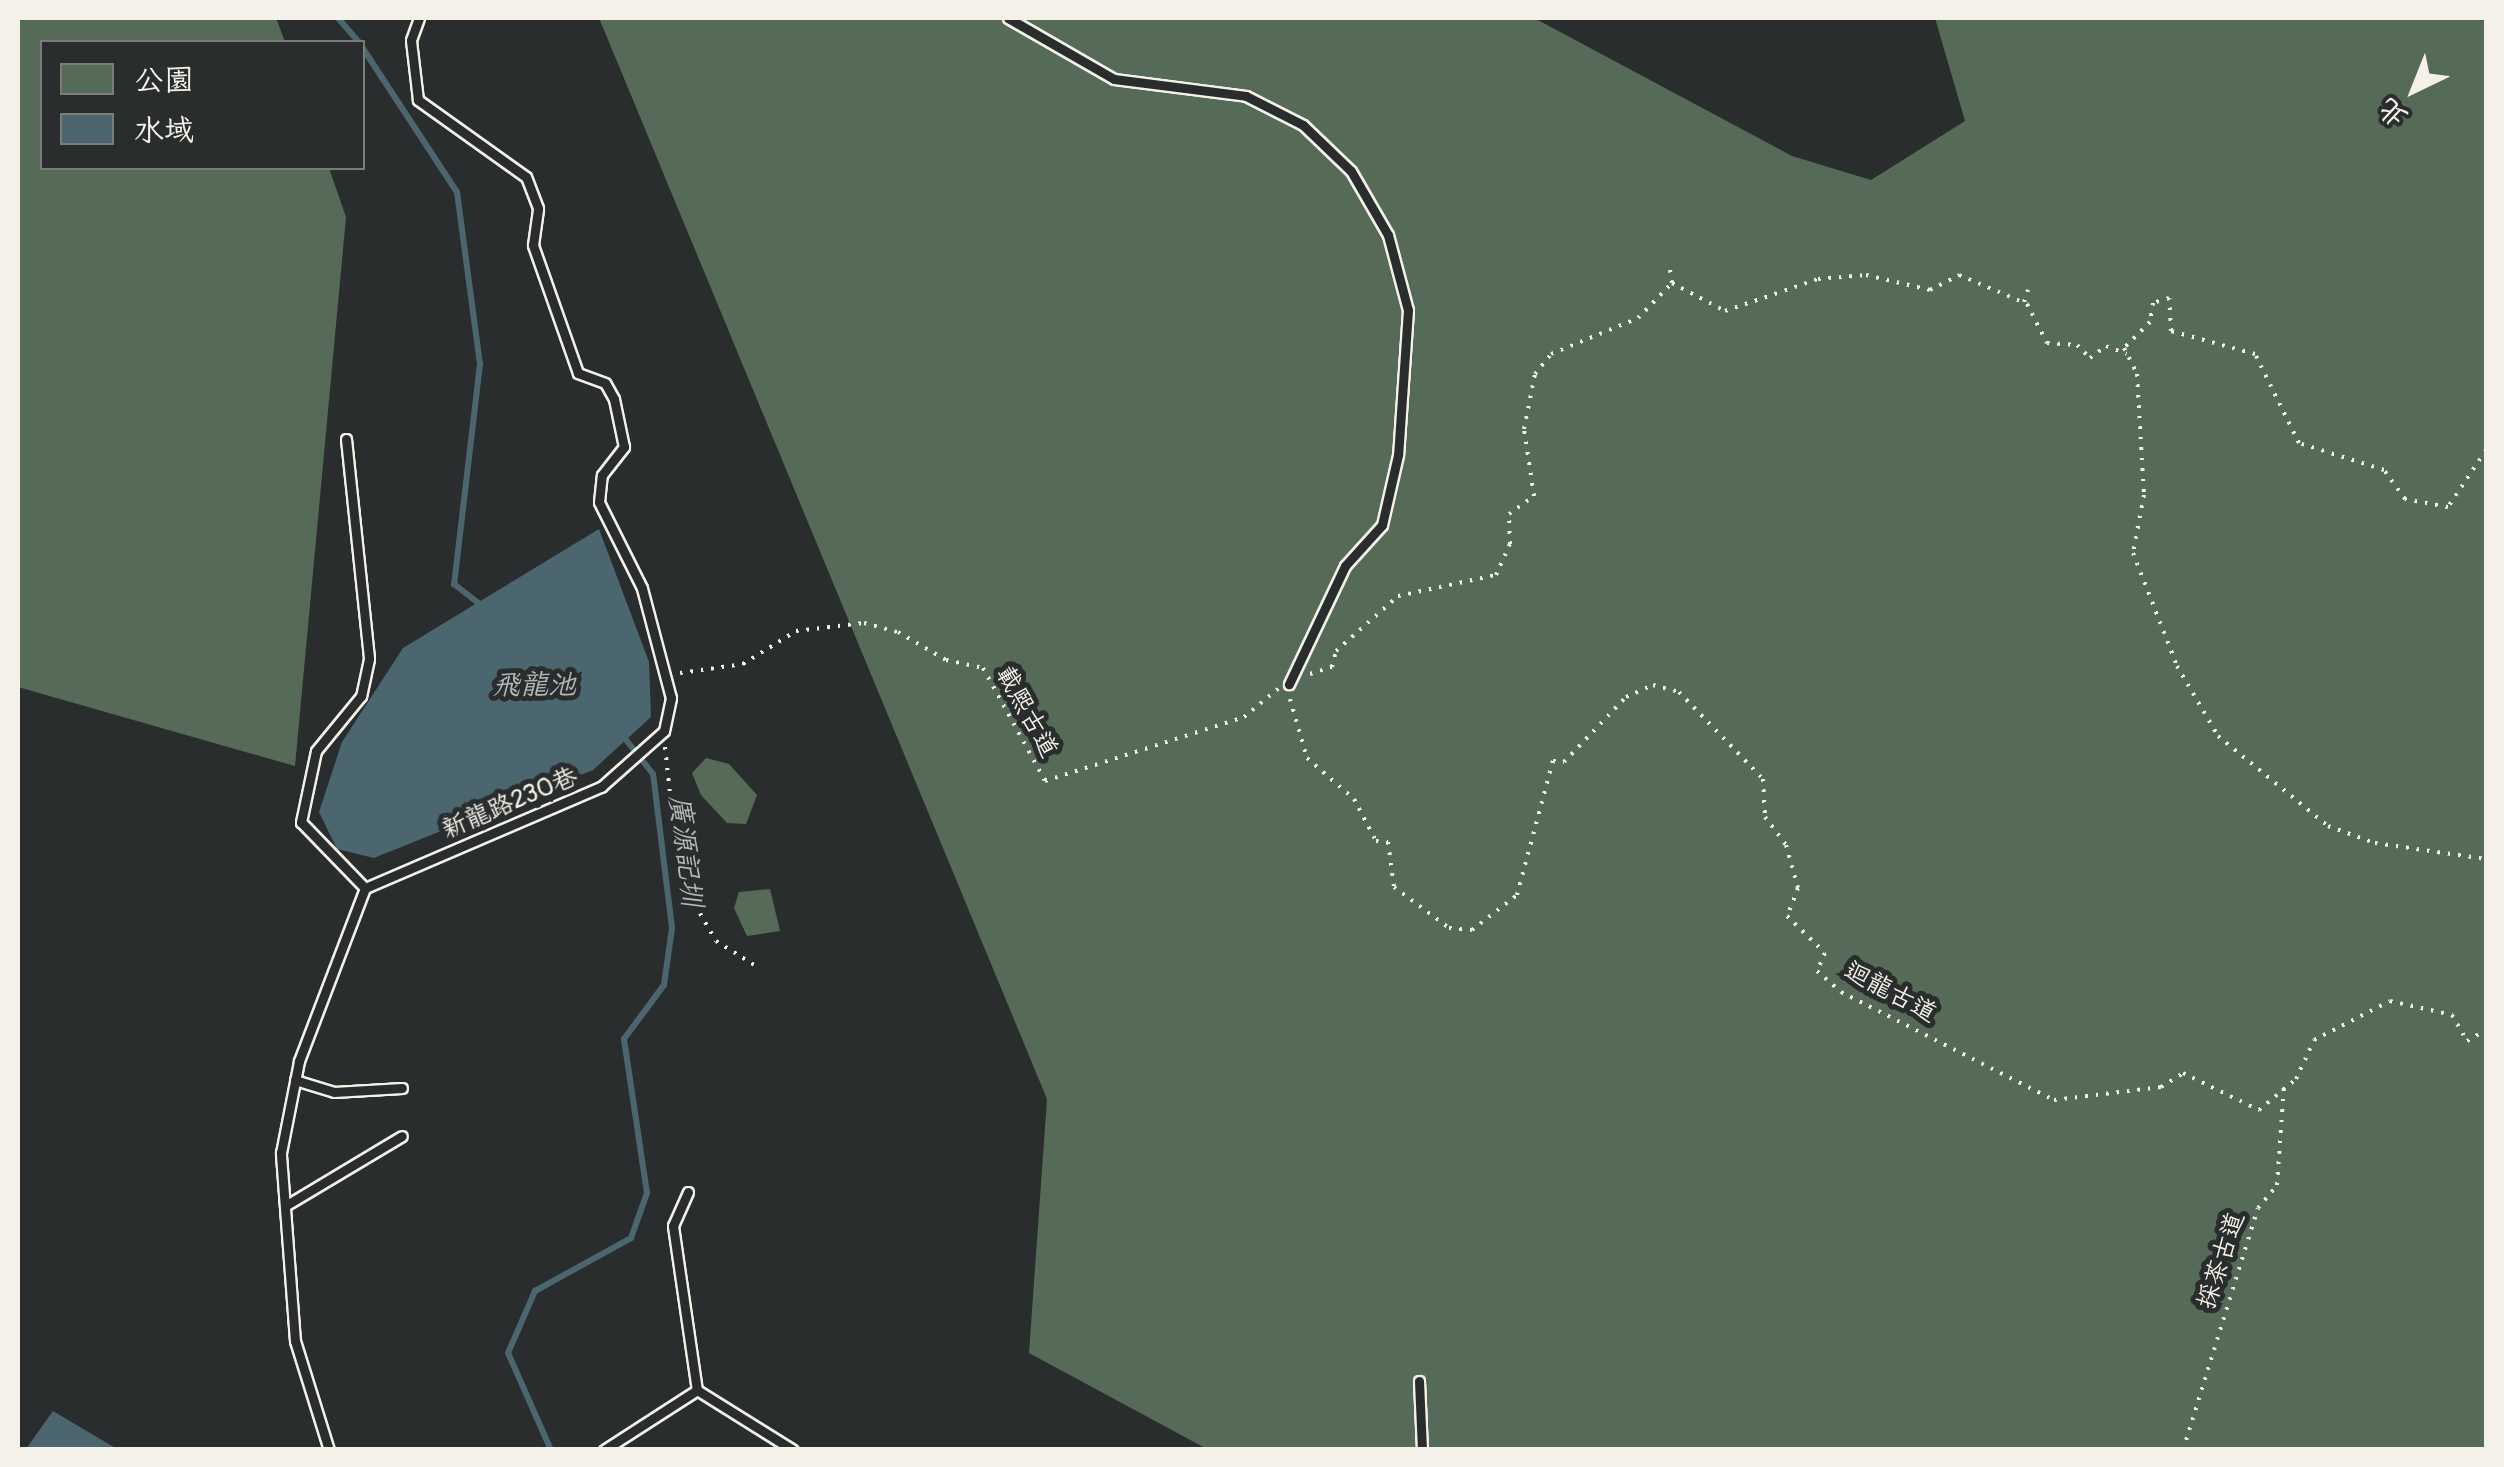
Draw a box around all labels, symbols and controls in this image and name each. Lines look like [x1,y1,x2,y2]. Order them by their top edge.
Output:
legend [40,40,365,170]
north arrow [2364,40,2464,140]
text: 公園 [134,62,194,99]
text: 北 [2371,90,2415,135]
text: 水域 [134,112,194,149]
street label: 載熙古道 [989,661,1063,763]
water label: 飛龍池 [492,669,576,703]
street label: 新龍路230巷 [438,762,582,846]
water label: 廣源記圳 [662,793,708,909]
street label: 迴龍古道 [1839,956,1941,1030]
street label: 採茶古道 [2192,1209,2252,1313]

